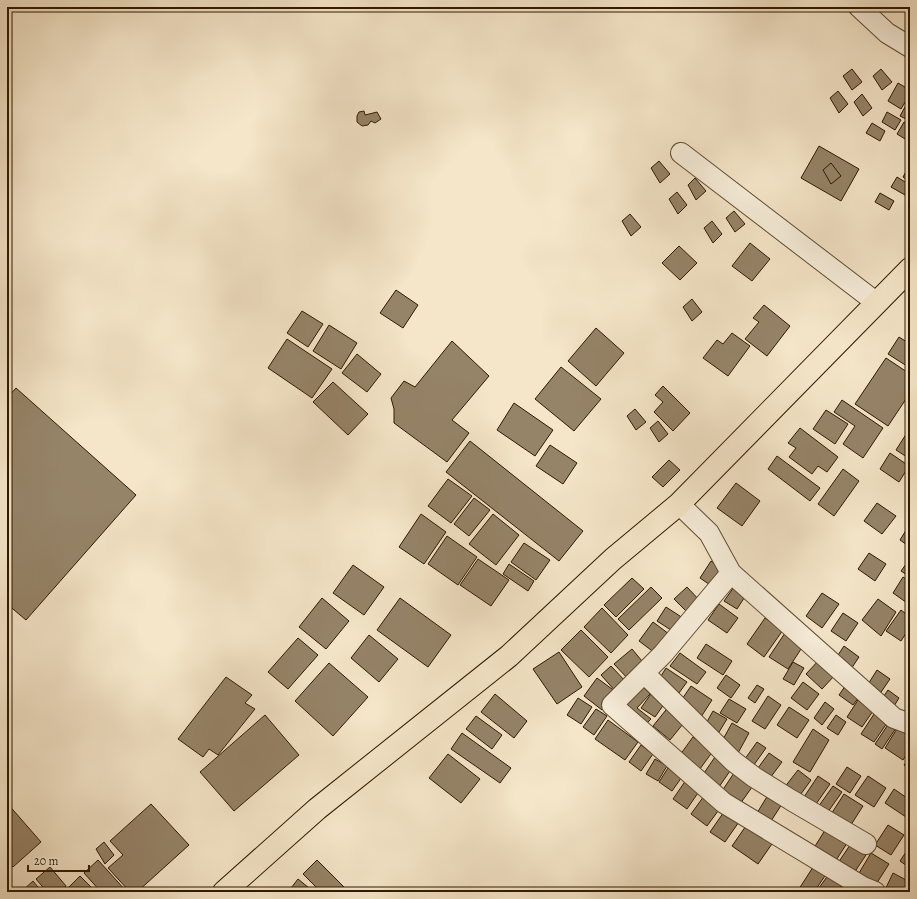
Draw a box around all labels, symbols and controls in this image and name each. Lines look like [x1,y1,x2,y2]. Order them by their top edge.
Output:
scale bar [28,847,89,873]
text: 20 m [34,853,58,869]

